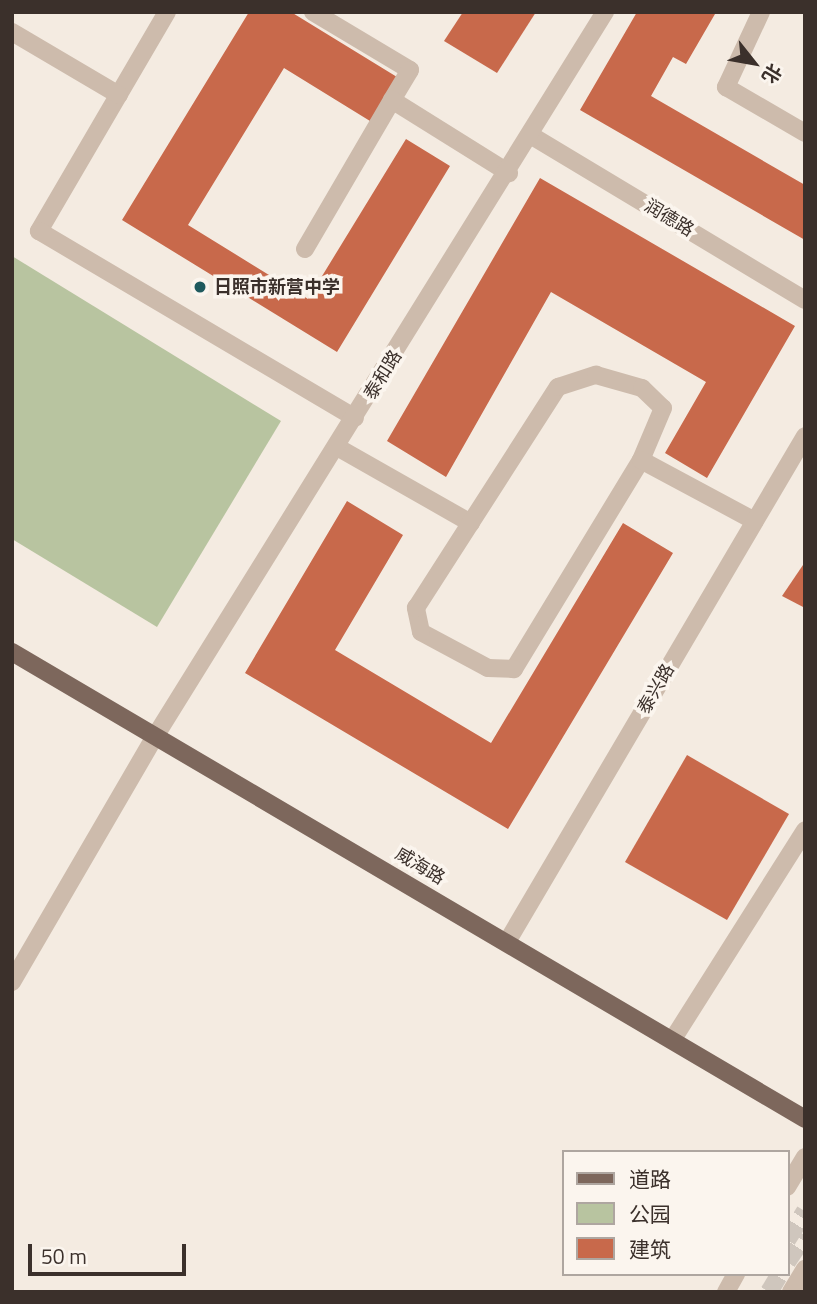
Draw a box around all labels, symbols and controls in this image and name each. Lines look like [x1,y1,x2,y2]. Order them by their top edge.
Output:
north arrow [719,28,789,98]
text: 北 [755,58,790,90]
street label: 润德路 [640,195,698,241]
place label: 日照市新营中学 [214,276,340,298]
marker: 日照市新营中学 [192,279,208,295]
street label: 泰和路 [360,346,406,404]
street label: 泰兴路 [633,660,679,718]
street label: 威海路 [391,843,449,889]
legend [562,1150,789,1276]
text: 道路 [629,1163,671,1195]
text: 公园 [629,1198,671,1230]
scale bar [32,1230,189,1274]
text: 建筑 [629,1233,671,1265]
text: 50 m [41,1240,87,1272]

